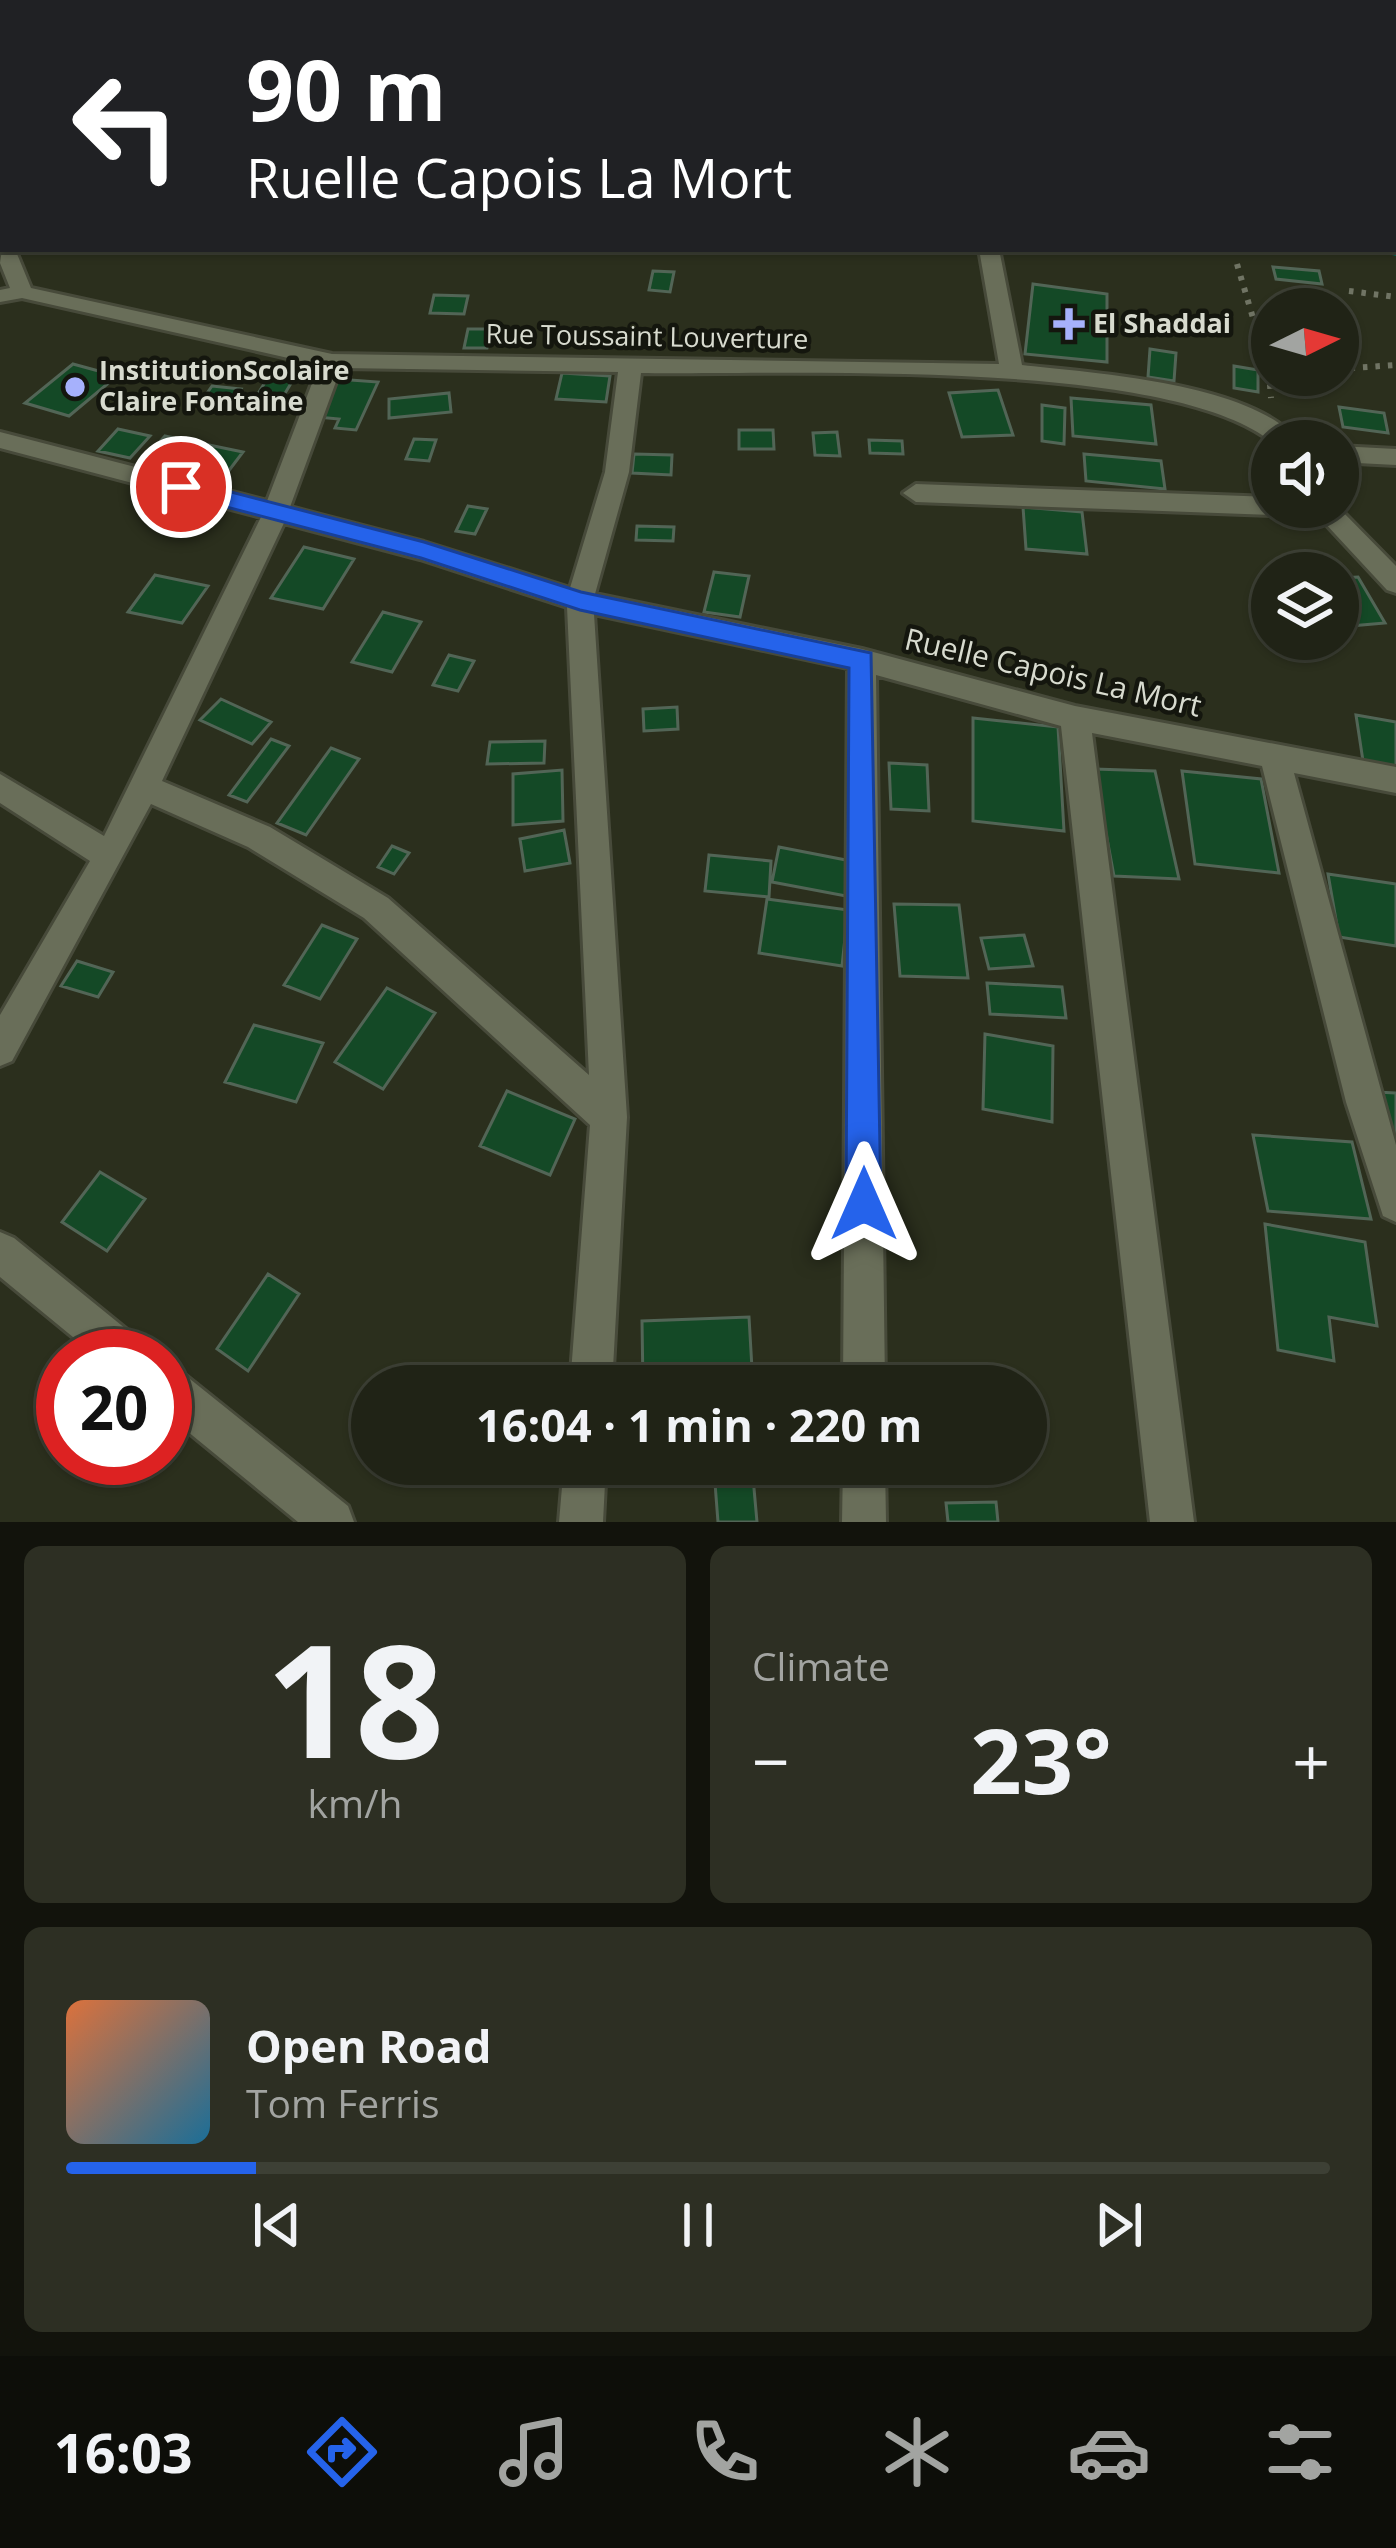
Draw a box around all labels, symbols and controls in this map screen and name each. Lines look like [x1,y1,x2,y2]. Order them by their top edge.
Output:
text: 90 m [246,31,446,146]
icon: left [48,48,204,204]
text: Ruelle Capois La Mort [246,140,792,214]
north arrow [1251,288,1359,396]
map controls [1251,288,1359,660]
place label: El Shaddai [1093,304,1231,341]
marker: El Shaddai [1056,311,1082,337]
street label: Rue Toussaint Louverture [485,314,809,357]
place label: InstitutionScolaire Claire Fontaine [99,351,349,419]
marker: InstitutionScolaire Claire Fontaine [62,374,88,400]
button: sound [1251,420,1359,528]
pin [130,436,232,538]
icon: arrive [148,454,214,520]
button: layers [1251,552,1359,660]
street label: Ruelle Capois La Mort [901,617,1206,726]
position arrow [801,1141,927,1267]
speed limit sign: 20 [36,1329,192,1485]
text: 16:04 · 1 min · 220 m [476,1394,922,1455]
text: 18 [266,1591,444,1804]
text: Climate [752,1639,890,1692]
text: 23° [970,1698,1112,1820]
text: − [752,1715,790,1805]
text: + [1292,1715,1330,1805]
text: km/h [308,1776,402,1829]
text: Open Road [246,2015,491,2076]
text: Tom Ferris [246,2076,440,2129]
icon: previous [244,2192,310,2258]
icon: pause [665,2192,731,2258]
icon: next [1086,2192,1152,2258]
icon: directions [300,2410,384,2494]
icon: music [492,2410,576,2494]
icon: phone [683,2410,767,2494]
icon: climate [875,2410,959,2494]
icon: car [1067,2410,1151,2494]
icon: filters [1258,2410,1342,2494]
text: 16:03 [54,2415,193,2489]

